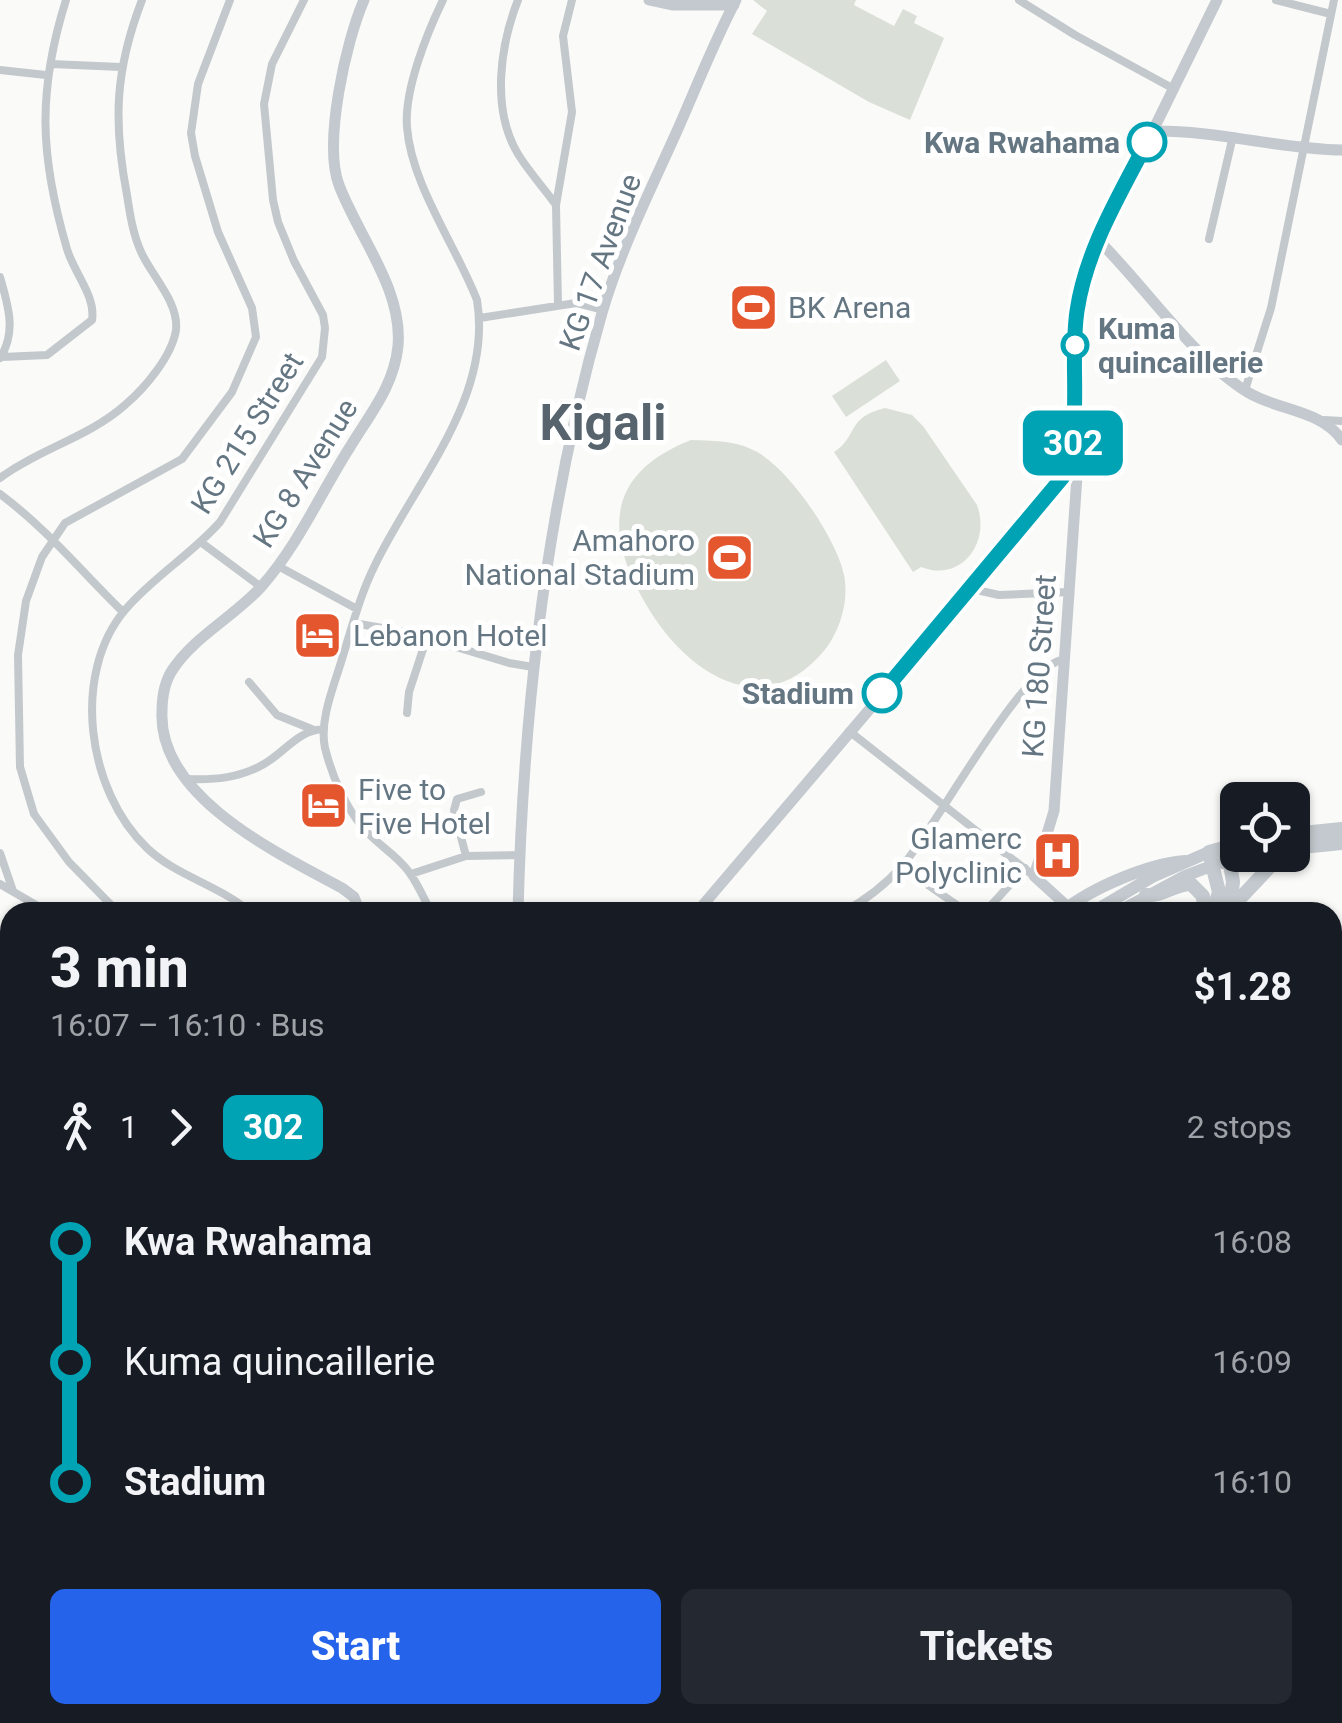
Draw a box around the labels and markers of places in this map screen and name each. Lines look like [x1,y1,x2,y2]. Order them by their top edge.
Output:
marker: Kwa Rwahama [1128,123,1166,161]
place label: Kwa Rwahama [924,125,1120,160]
sports icon: BK Arena [727,281,779,333]
place label: BK Arena [788,290,911,325]
place label: Kuma quincaillerie [1098,311,1263,380]
marker: Kuma quincaillerie [1062,332,1088,358]
place label: Amahoro National Stadium [464,523,695,592]
sports icon: Amahoro National Stadium [704,531,756,583]
hotel icon: Lebanon Hotel [292,609,344,661]
place label: Lebanon Hotel [353,618,547,653]
marker: Stadium [863,674,901,712]
place label: Stadium [742,676,854,711]
place label: Five to Five Hotel [358,772,491,841]
hotel icon: Five to Five Hotel [297,780,349,832]
place label: Glamerc Polyclinic [895,821,1022,890]
hospital icon: Glamerc Polyclinic [1031,829,1083,881]

